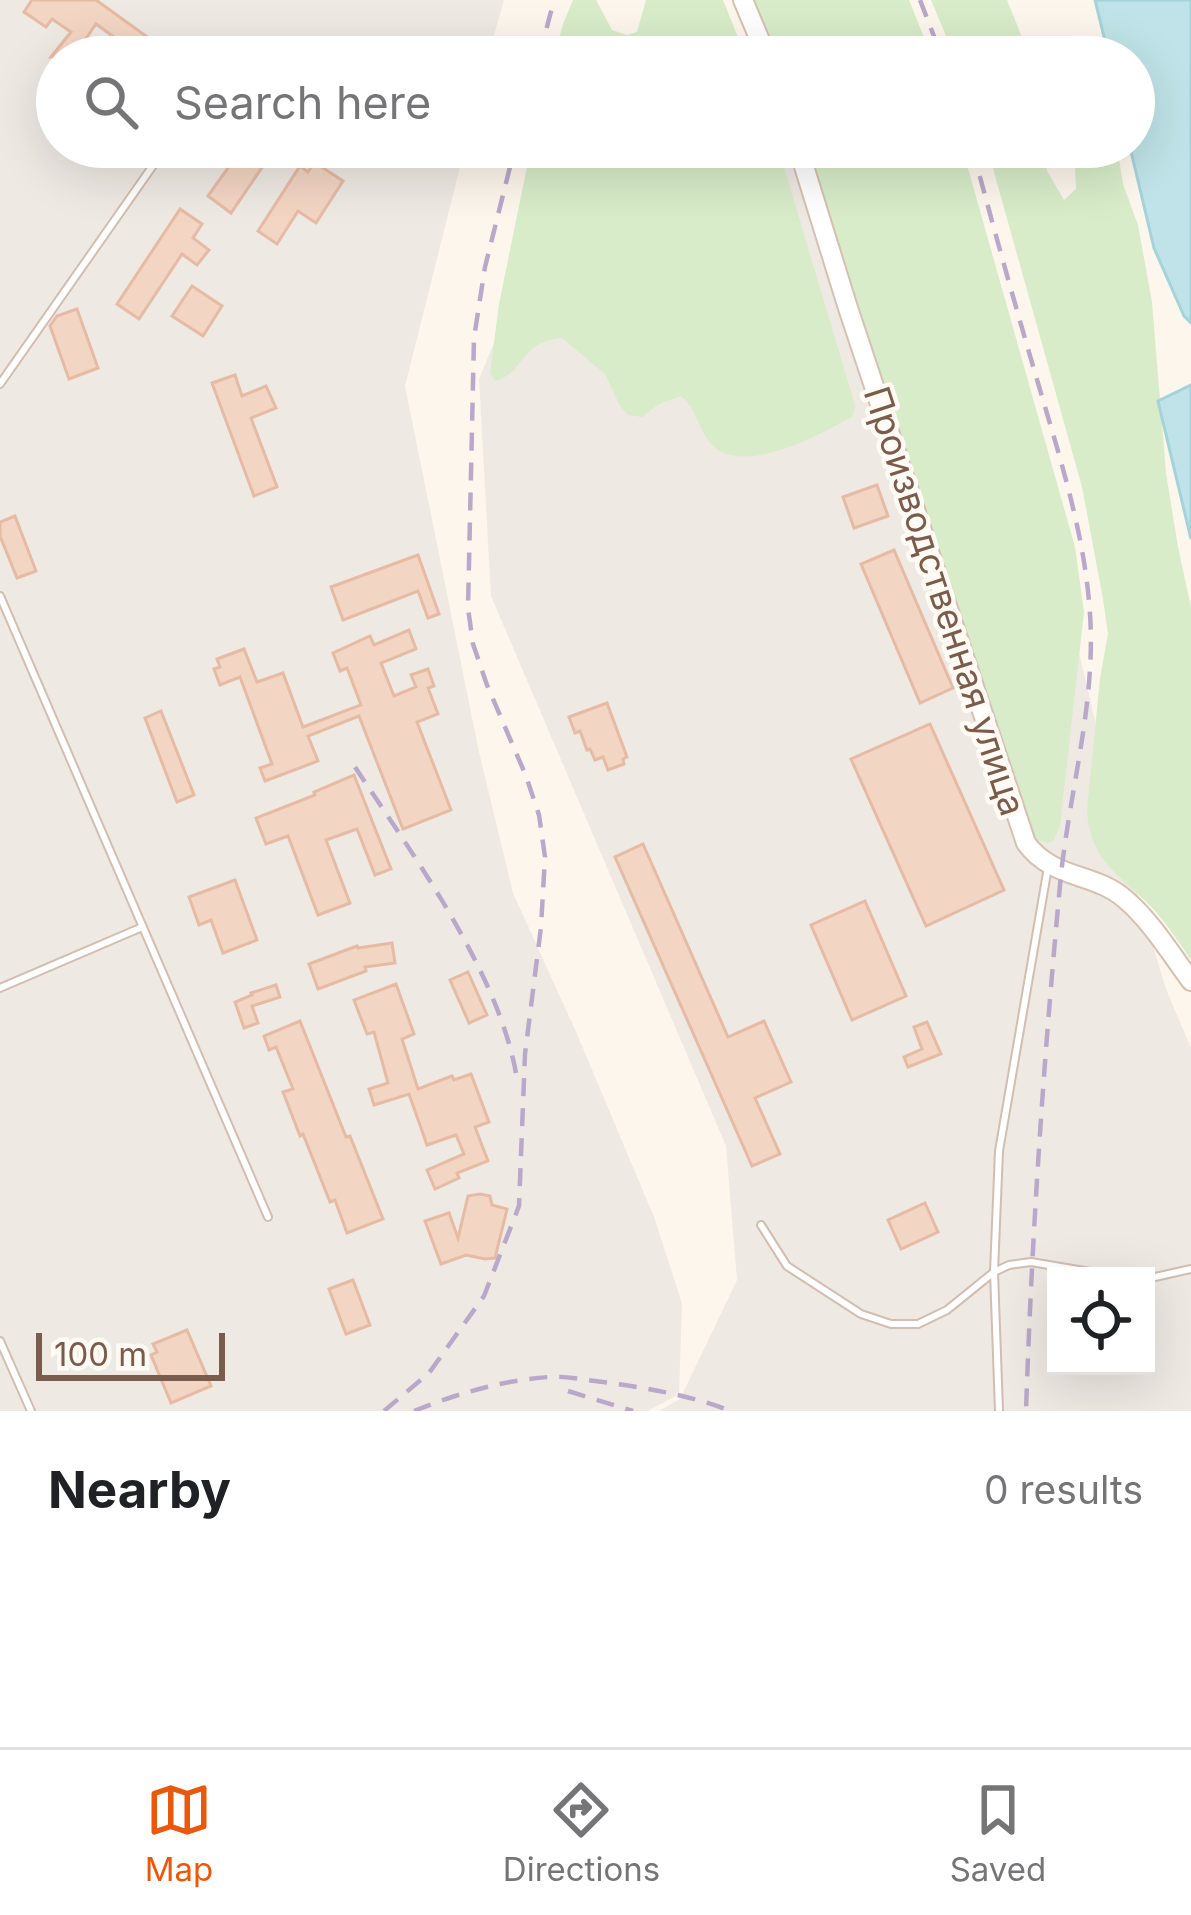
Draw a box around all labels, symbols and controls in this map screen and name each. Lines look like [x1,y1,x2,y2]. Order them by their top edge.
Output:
search box [36,36,1155,168]
icon: search [78,69,144,135]
text: Search here [174,75,431,130]
street label: Производственная улица [855,381,1035,821]
map controls [1047,1267,1155,1375]
button: locate [1047,1267,1155,1375]
scale bar [36,1327,225,1380]
text: 100 m [54,1334,147,1374]
text: Nearby [48,1459,231,1520]
text: 0 results [984,1466,1143,1513]
tab: Map [145,1777,213,1889]
tab: Directions [503,1777,660,1889]
tab: Saved [950,1777,1046,1889]

